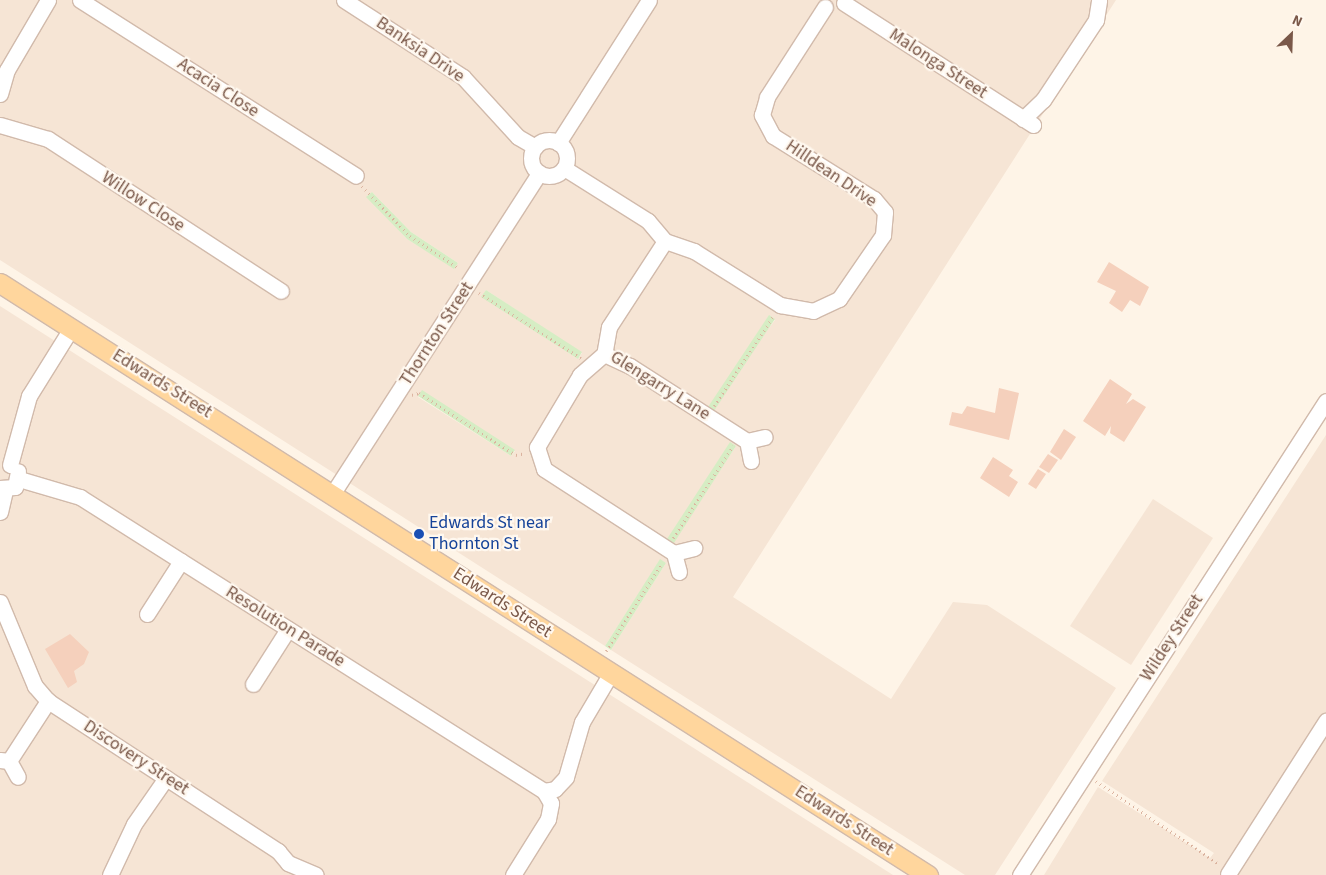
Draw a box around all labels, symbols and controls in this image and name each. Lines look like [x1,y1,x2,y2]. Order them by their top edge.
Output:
north arrow [1266,10,1316,60]
text: N [1289,10,1305,32]
street label: Banksia Drive [372,13,468,87]
street label: Malonga Street [885,24,991,104]
street label: Acacia Close [173,54,263,122]
street label: Hilldean Drive [781,136,881,212]
street label: Willow Close [97,167,189,237]
street label: Thornton Street [395,278,479,390]
street label: Edwards Street [108,345,216,423]
street label: Glengarry Lane [606,347,714,425]
place label: Edwards St near Thornton St [429,513,550,556]
marker: Edwards St near Thornton St [413,528,425,540]
street label: Edwards Street [449,563,555,643]
street label: Resolution Parade [221,582,349,672]
street label: Wildey Street [1136,590,1208,686]
street label: Discovery Street [79,716,193,800]
street label: Edwards Street [791,781,897,861]

